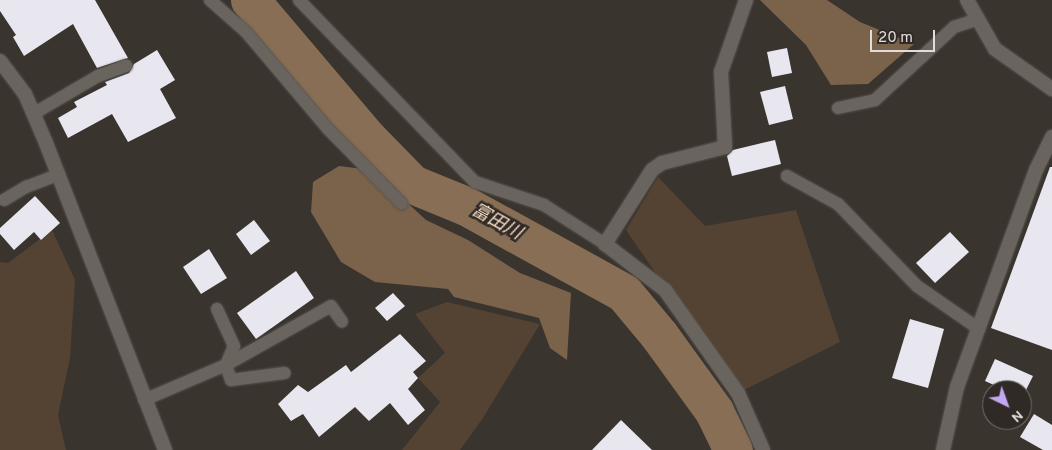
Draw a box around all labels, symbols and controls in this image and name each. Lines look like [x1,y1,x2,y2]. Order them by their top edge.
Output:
scale bar [872,20,937,52]
text: 20 m [878,29,913,48]
water label: 富田川 [467,200,525,246]
north arrow [982,380,1032,430]
text: N [1007,406,1026,425]

